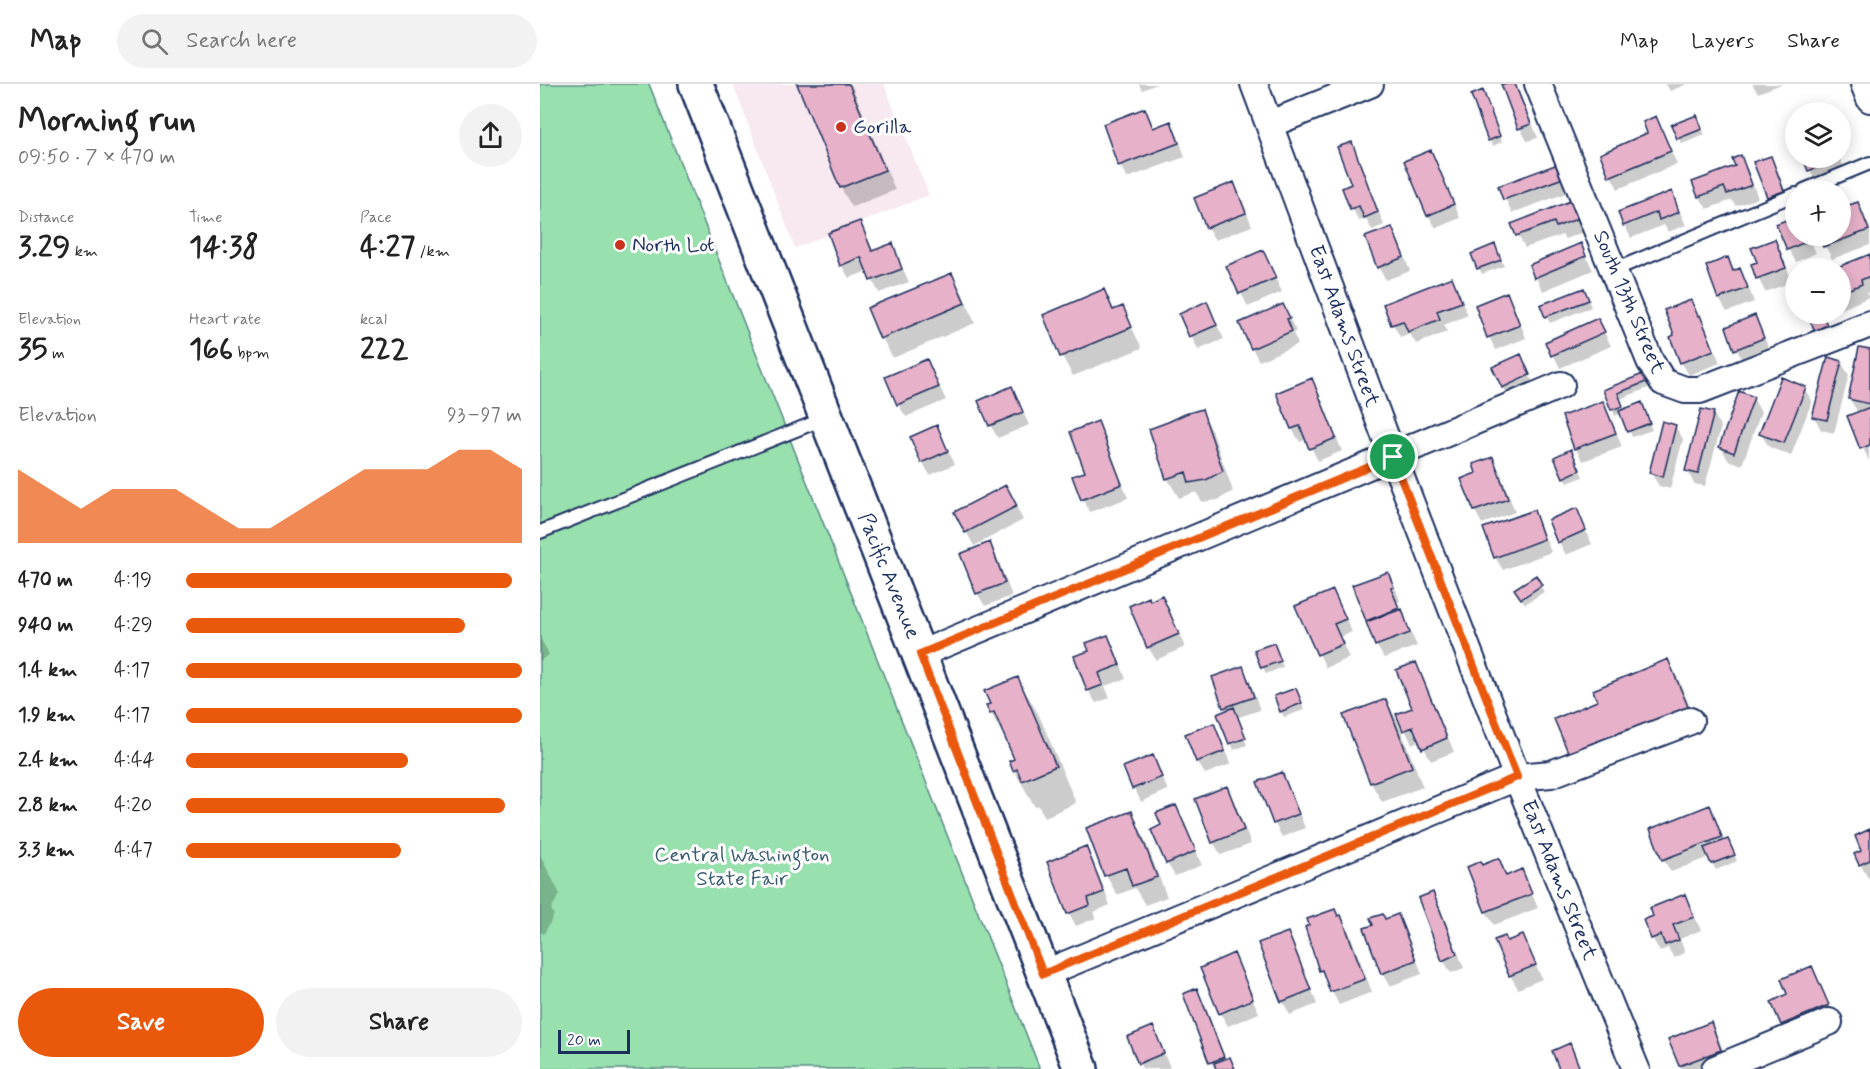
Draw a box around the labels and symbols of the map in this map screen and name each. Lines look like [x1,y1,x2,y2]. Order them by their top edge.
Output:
place label: Gorilla [853,113,912,141]
marker: Gorilla [834,120,848,134]
street label: South 13th Street [1586,226,1672,379]
place label: North Lot [632,231,715,259]
marker: North Lot [613,238,627,252]
street label: East Adams Street [1302,241,1387,411]
pin [1367,431,1418,482]
street label: Pacific Avenue [851,509,927,643]
street label: East Adams Street [1514,796,1604,965]
park label: Central Washington State Fair [654,841,830,893]
scale bar [558,1027,630,1054]

